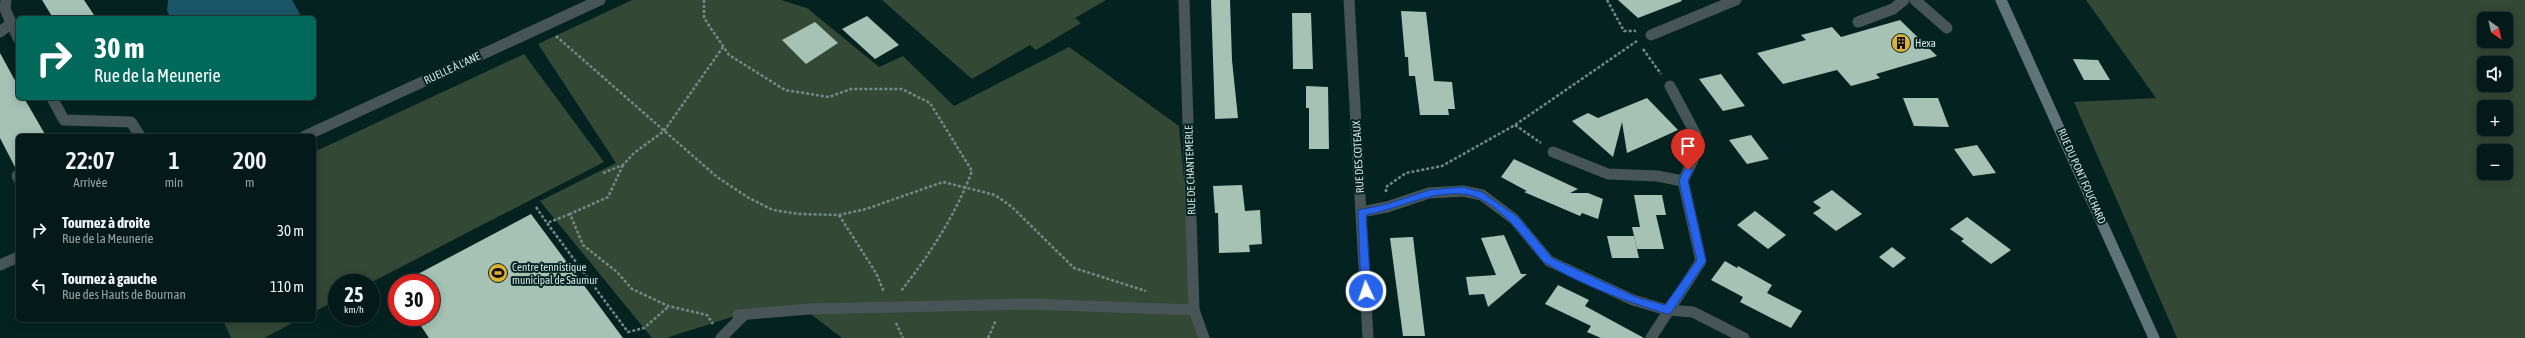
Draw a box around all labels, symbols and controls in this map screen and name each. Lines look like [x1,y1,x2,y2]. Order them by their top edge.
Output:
north arrow [2477,12,2513,48]
map controls [2477,12,2513,180]
icon: right [28,32,80,84]
text: 30 m [94,32,144,64]
building icon: Hexa [1890,32,1912,54]
place label: Hexa [1915,37,1936,49]
street label: RUELLE À L'ANE [422,50,482,86]
button: sound [2477,56,2513,92]
text: Rue de la Meunerie [94,65,221,86]
button: + [2477,100,2513,136]
street label: RUE DES COTEAUX [1350,120,1366,193]
street label: RUE DE CHANTEMERLE [1182,125,1198,215]
street label: RUE DU PONT FOUCHARD [2056,127,2108,225]
pin [1671,129,1705,170]
icon: arrive [1677,135,1699,157]
button: − [2477,144,2513,180]
text: 22:07 [65,147,115,174]
text: 1 [168,147,180,174]
text: 200 [233,147,267,174]
text: Arrivée [73,175,107,190]
text: min [165,175,183,190]
text: m [245,175,254,190]
text: Tournez à droite [62,214,150,231]
icon: right [28,219,50,241]
text: 30 m [277,222,304,239]
text: Rue de la Meunerie [62,231,153,246]
place label: Centre tennistique municipal de Saumur [512,261,598,286]
sports icon: Centre tennistique municipal de Saumur [487,262,509,284]
text: Tournez à gauche [62,270,157,287]
position arrow [1345,270,1387,312]
speed limit sign: 30 [388,274,440,326]
icon: left [28,275,50,297]
text: 110 m [270,278,304,295]
text: 25 [345,283,363,306]
text: Rue des Hauts de Bournan [62,287,186,302]
text: km/h [344,304,364,315]

